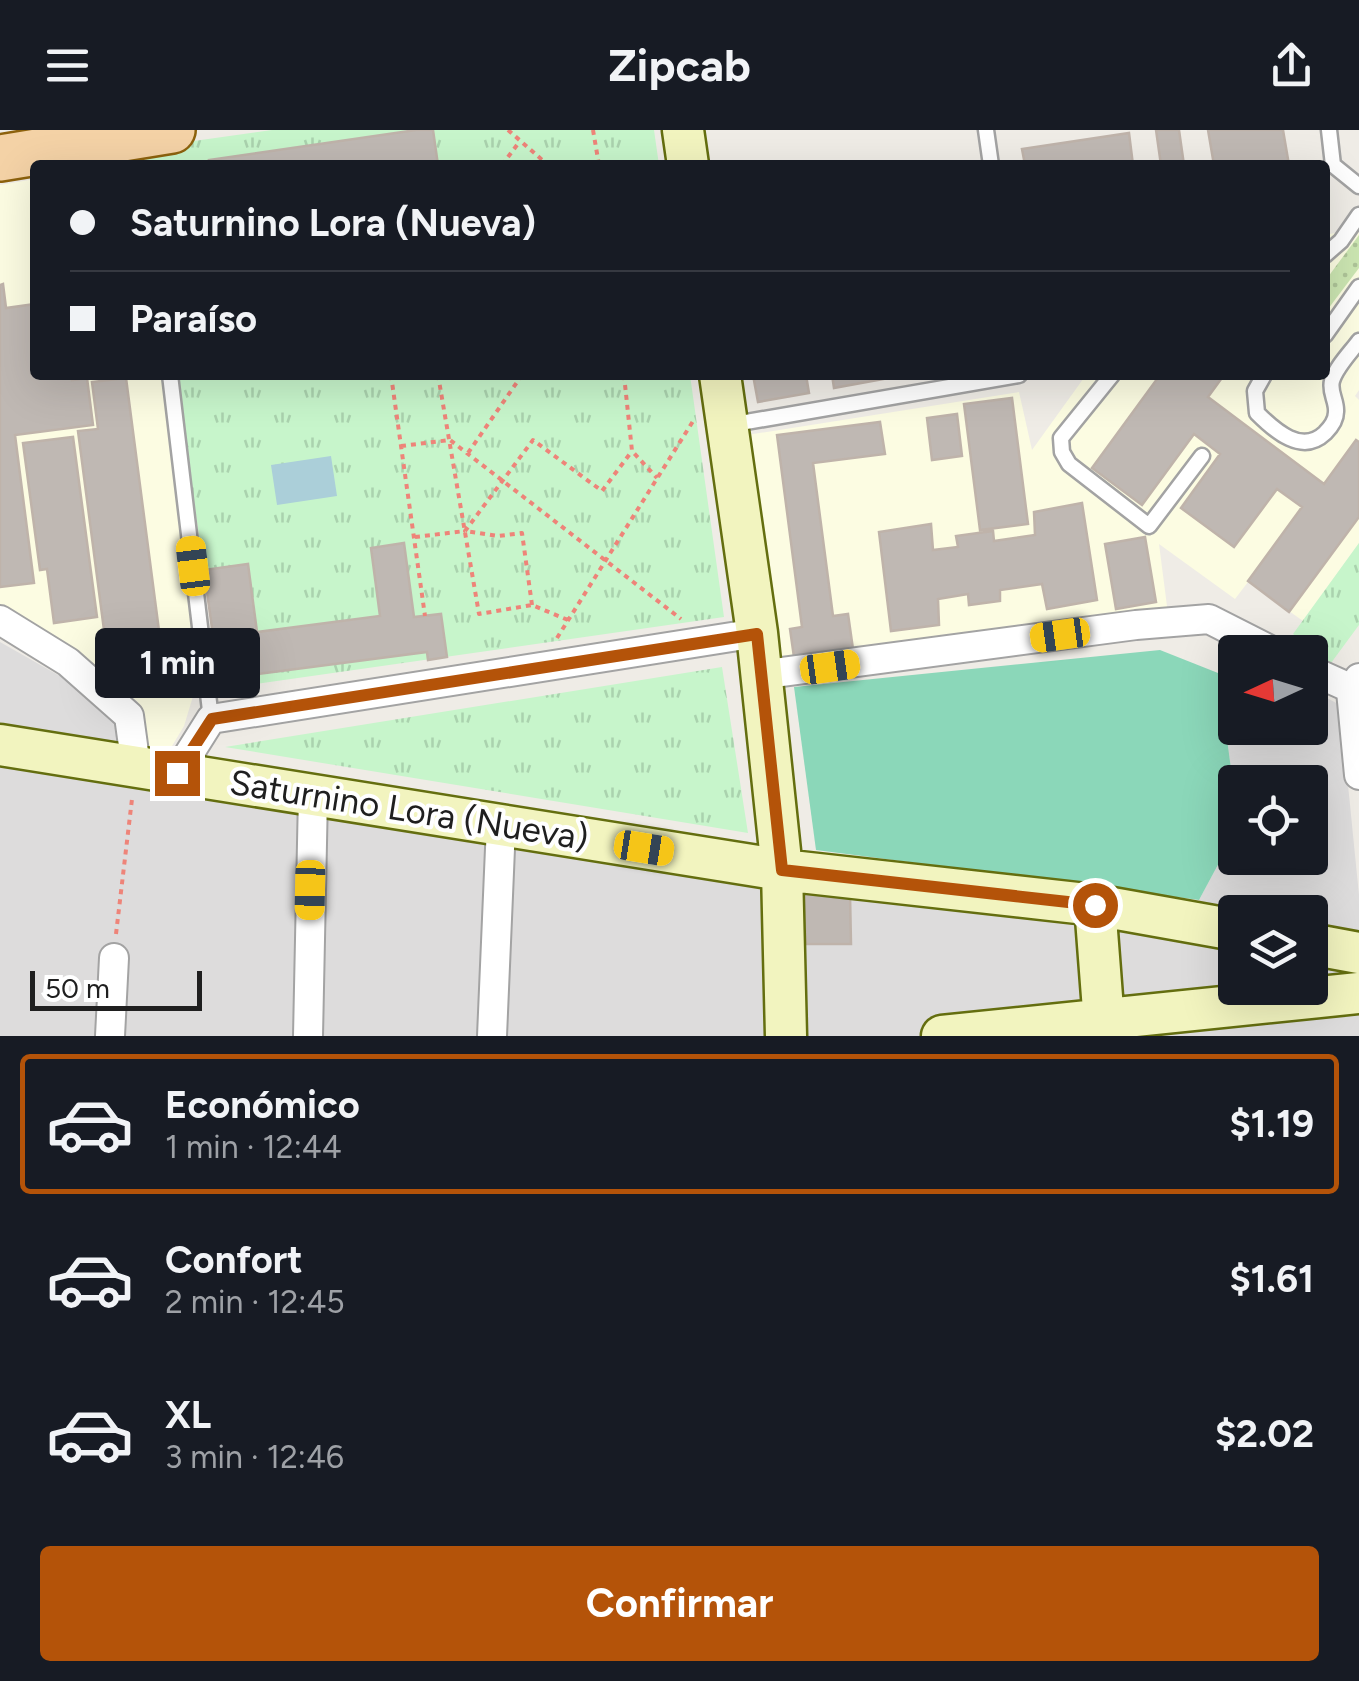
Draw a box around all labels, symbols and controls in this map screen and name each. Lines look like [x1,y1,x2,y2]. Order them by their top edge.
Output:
icon: menu [40,38,95,93]
text: Zipcab [608,38,751,92]
icon: share [1264,38,1319,93]
text: Saturnino Lora (Nueva) [130,200,536,246]
text: Paraíso [130,296,257,342]
car [174,534,212,598]
car [1028,616,1092,654]
callout: 1 min [94,628,260,698]
north arrow [1218,635,1328,745]
map controls [1218,635,1328,1005]
text: 1 min [140,644,215,682]
car [798,648,862,686]
route end [155,751,200,796]
street label: Saturnino Lora (Nueva) [227,761,591,859]
button: locate [1218,765,1328,875]
car [612,828,676,868]
car [294,860,326,920]
route start [1073,883,1118,928]
button: layers [1218,895,1328,1005]
scale bar [30,966,202,1010]
text: 50 m [45,971,110,1005]
icon: car [45,1079,135,1169]
text: Económico [165,1082,360,1128]
text: $1.19 [1229,1101,1314,1147]
text: 1 min · 12:44 [165,1128,342,1166]
icon: car [45,1234,135,1324]
text: Confort [165,1237,302,1283]
text: $1.61 [1229,1256,1314,1302]
text: 2 min · 12:45 [165,1283,345,1321]
icon: car [45,1389,135,1479]
text: XL [165,1392,211,1438]
text: $2.02 [1215,1411,1314,1457]
text: 3 min · 12:46 [165,1438,344,1476]
button: Confirmar [40,1546,1319,1661]

